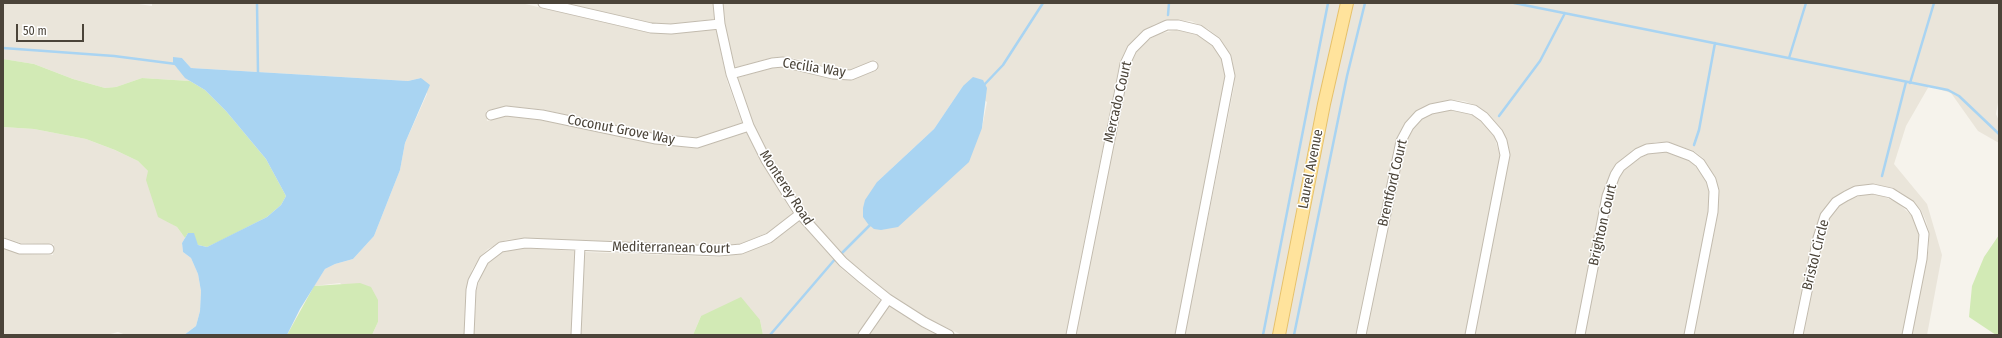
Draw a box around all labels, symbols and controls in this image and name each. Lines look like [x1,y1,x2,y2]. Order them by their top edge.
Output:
scale bar [18,16,86,42]
text: 50 m [23,24,47,38]
street label: Cecilia Way [781,55,847,81]
street label: Mercado Court [1100,60,1136,144]
street label: Coconut Grove Way [566,111,676,149]
street label: Laurel Avenue [1295,128,1327,210]
street label: Brentford Court [1375,138,1411,228]
street label: Monterey Road [756,147,816,229]
street label: Brighton Court [1585,182,1621,268]
street label: Bristol Circle [1799,218,1833,292]
street label: Mediterranean Court [612,239,730,257]

